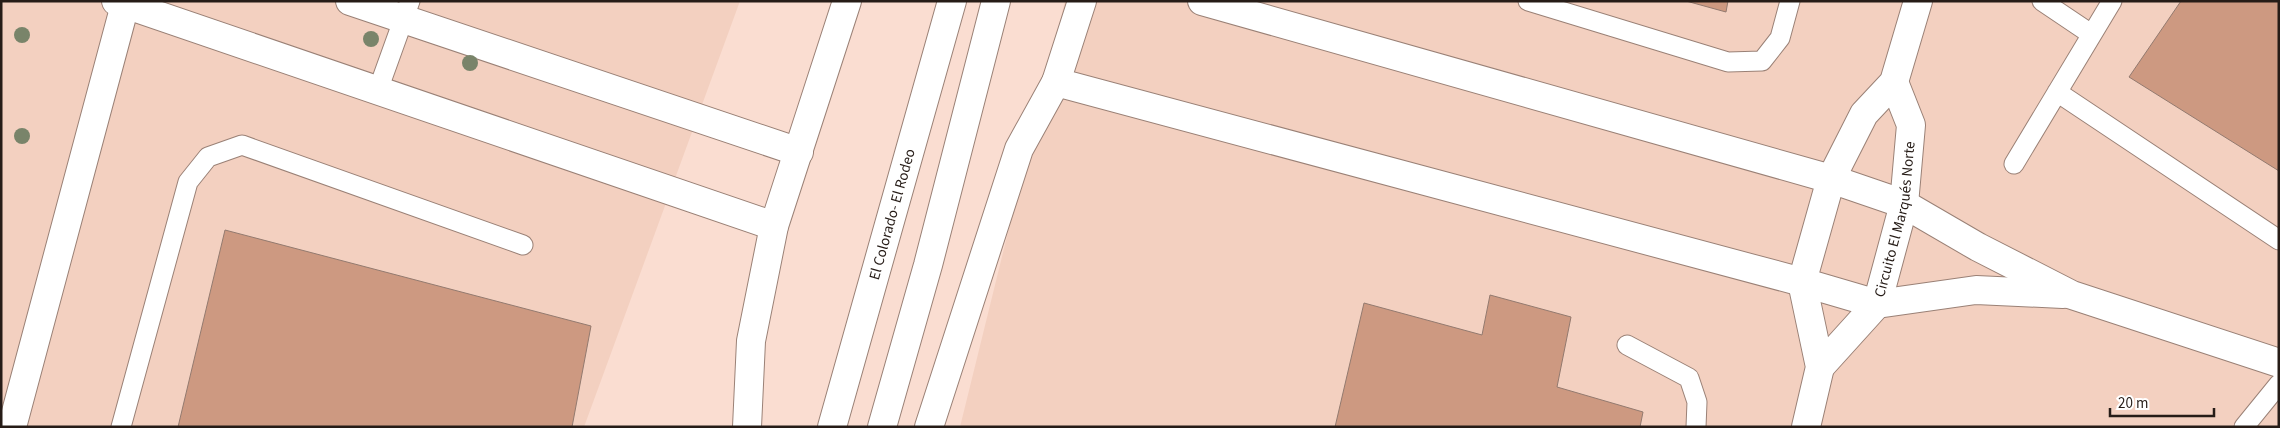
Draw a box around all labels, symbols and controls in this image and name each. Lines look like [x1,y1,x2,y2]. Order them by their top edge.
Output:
street label: Circuito El Marqués Norte [1869,140,1921,300]
street label: El Colorado- El Rodeo [864,146,921,282]
scale bar [2110,386,2214,418]
text: 20 m [2118,393,2148,414]

